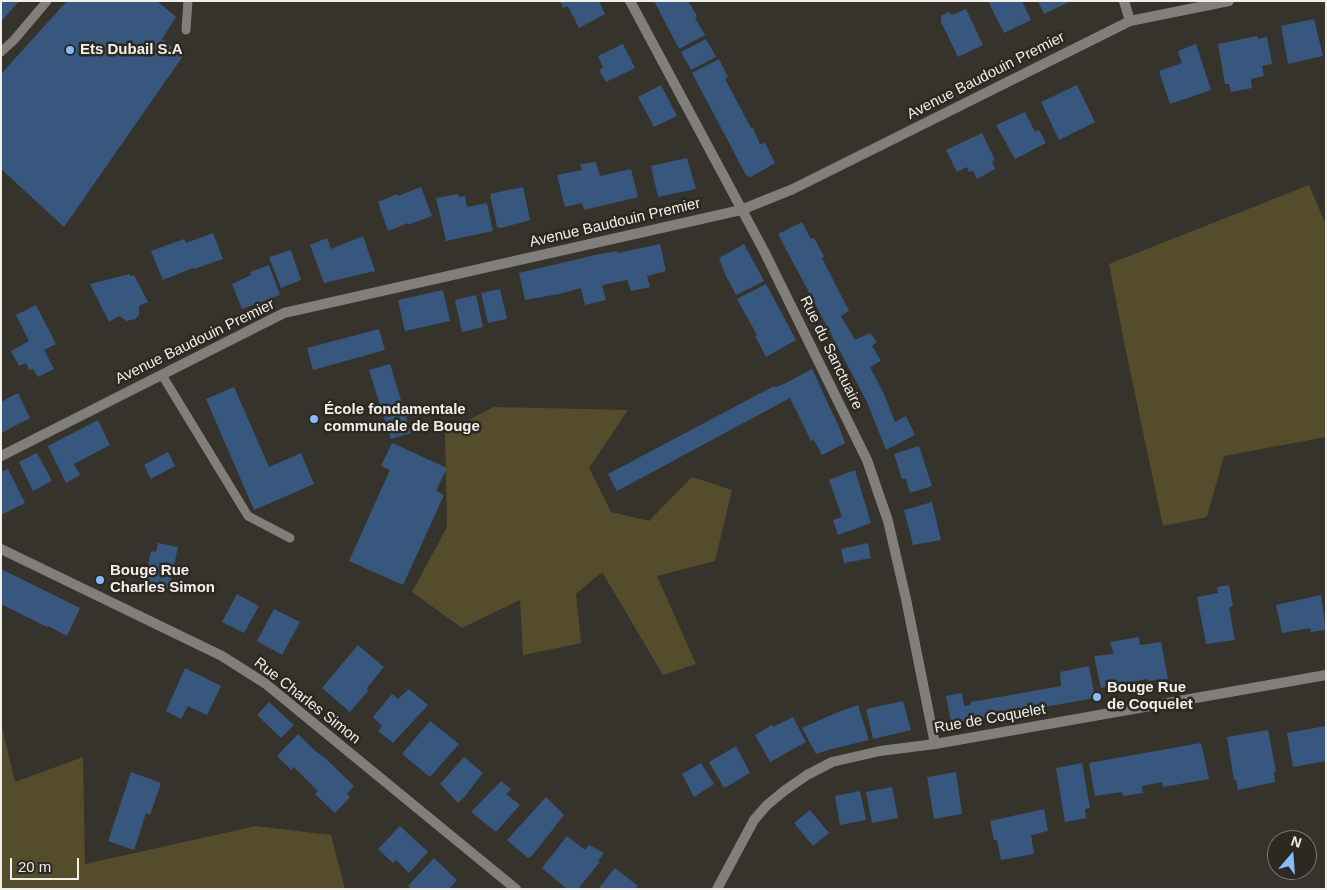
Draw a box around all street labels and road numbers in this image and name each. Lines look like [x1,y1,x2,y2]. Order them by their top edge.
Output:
street label: Avenue Baudouin Premier [904,28,1068,124]
street label: Avenue Baudouin Premier [528,195,702,251]
street label: Rue du Sanctuaire [796,293,866,413]
street label: Avenue Baudouin Premier [112,296,278,388]
street label: Rue Charles Simon [250,654,364,748]
street label: Rue de Coquelet [933,700,1047,738]

